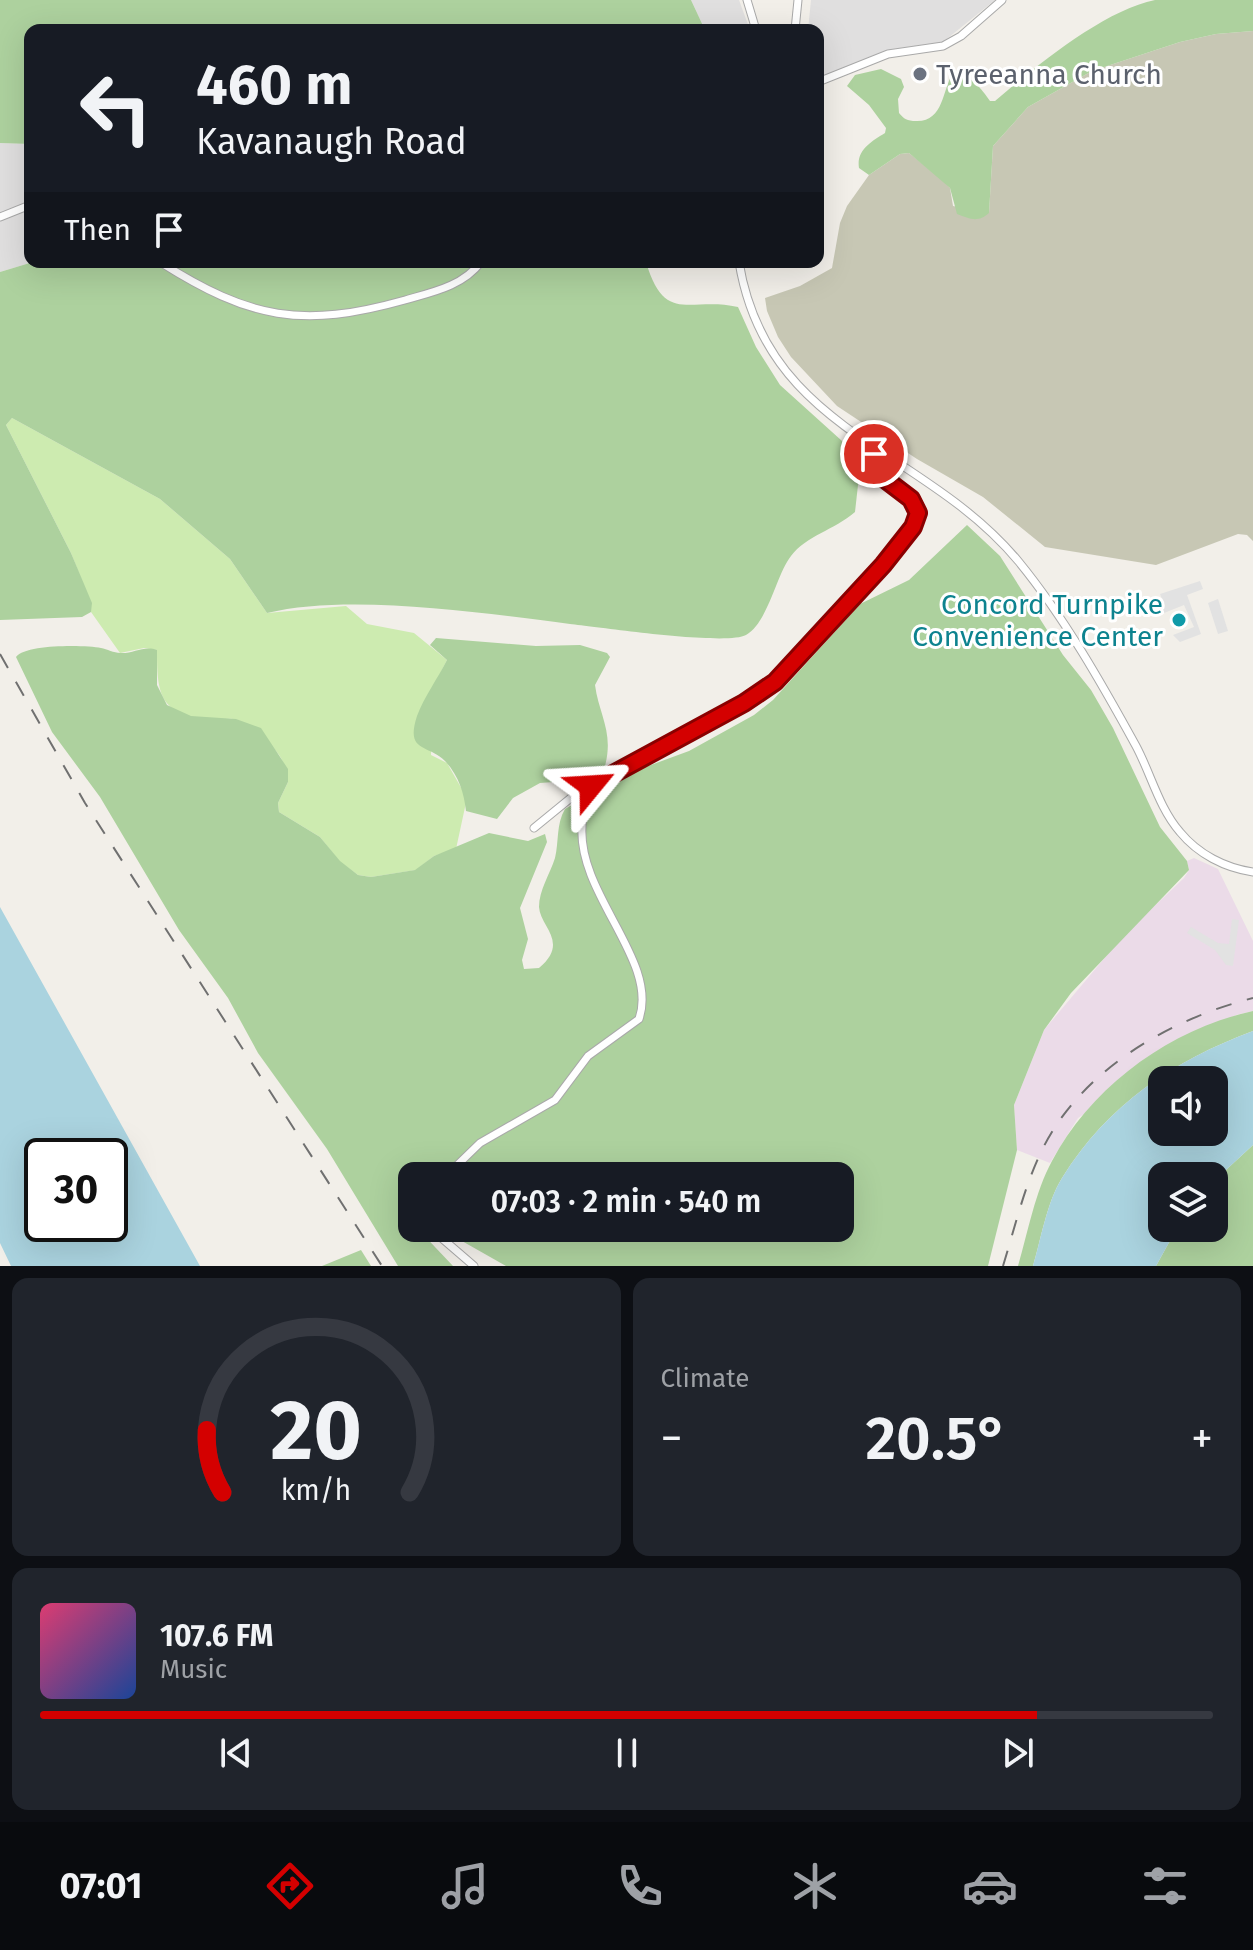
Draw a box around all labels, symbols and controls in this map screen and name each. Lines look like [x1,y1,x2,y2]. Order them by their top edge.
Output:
text: 460 m [196,52,353,119]
icon: left [64,56,168,160]
place label: Tyreeanna Church [936,58,1162,91]
marker: Tyreeanna Church [911,65,929,83]
text: Kavanaugh Road [196,120,467,164]
icon: arrive [147,208,191,252]
text: Then [64,212,131,248]
pin [840,420,908,488]
icon: arrive [852,432,896,476]
place label: Concord Turnpike Convenience Center [912,588,1163,653]
marker: Concord Turnpike Convenience Center [1170,611,1188,629]
position arrow [549,744,633,828]
map controls [1148,1066,1228,1242]
button: sound [1148,1066,1228,1146]
speed limit sign: 30 [24,1138,128,1242]
button: layers [1148,1162,1228,1242]
text: 07:03 · 2 min · 540 m [491,1184,761,1220]
text: Climate [661,1363,749,1394]
text: 20 [270,1381,362,1481]
text: 20.5° [865,1403,1008,1475]
text: − [661,1412,683,1465]
text: + [1191,1412,1213,1465]
text: km/h [281,1473,352,1508]
text: 107.6 FM [160,1618,273,1654]
text: Music [160,1654,227,1685]
icon: previous [214,1731,258,1775]
icon: pause [605,1731,649,1775]
icon: next [996,1731,1040,1775]
icon: directions [262,1858,318,1914]
icon: music [437,1858,493,1914]
icon: phone [612,1858,668,1914]
icon: climate [787,1858,843,1914]
icon: car [962,1858,1018,1914]
icon: filters [1137,1858,1193,1914]
text: 07:01 [60,1864,142,1908]

